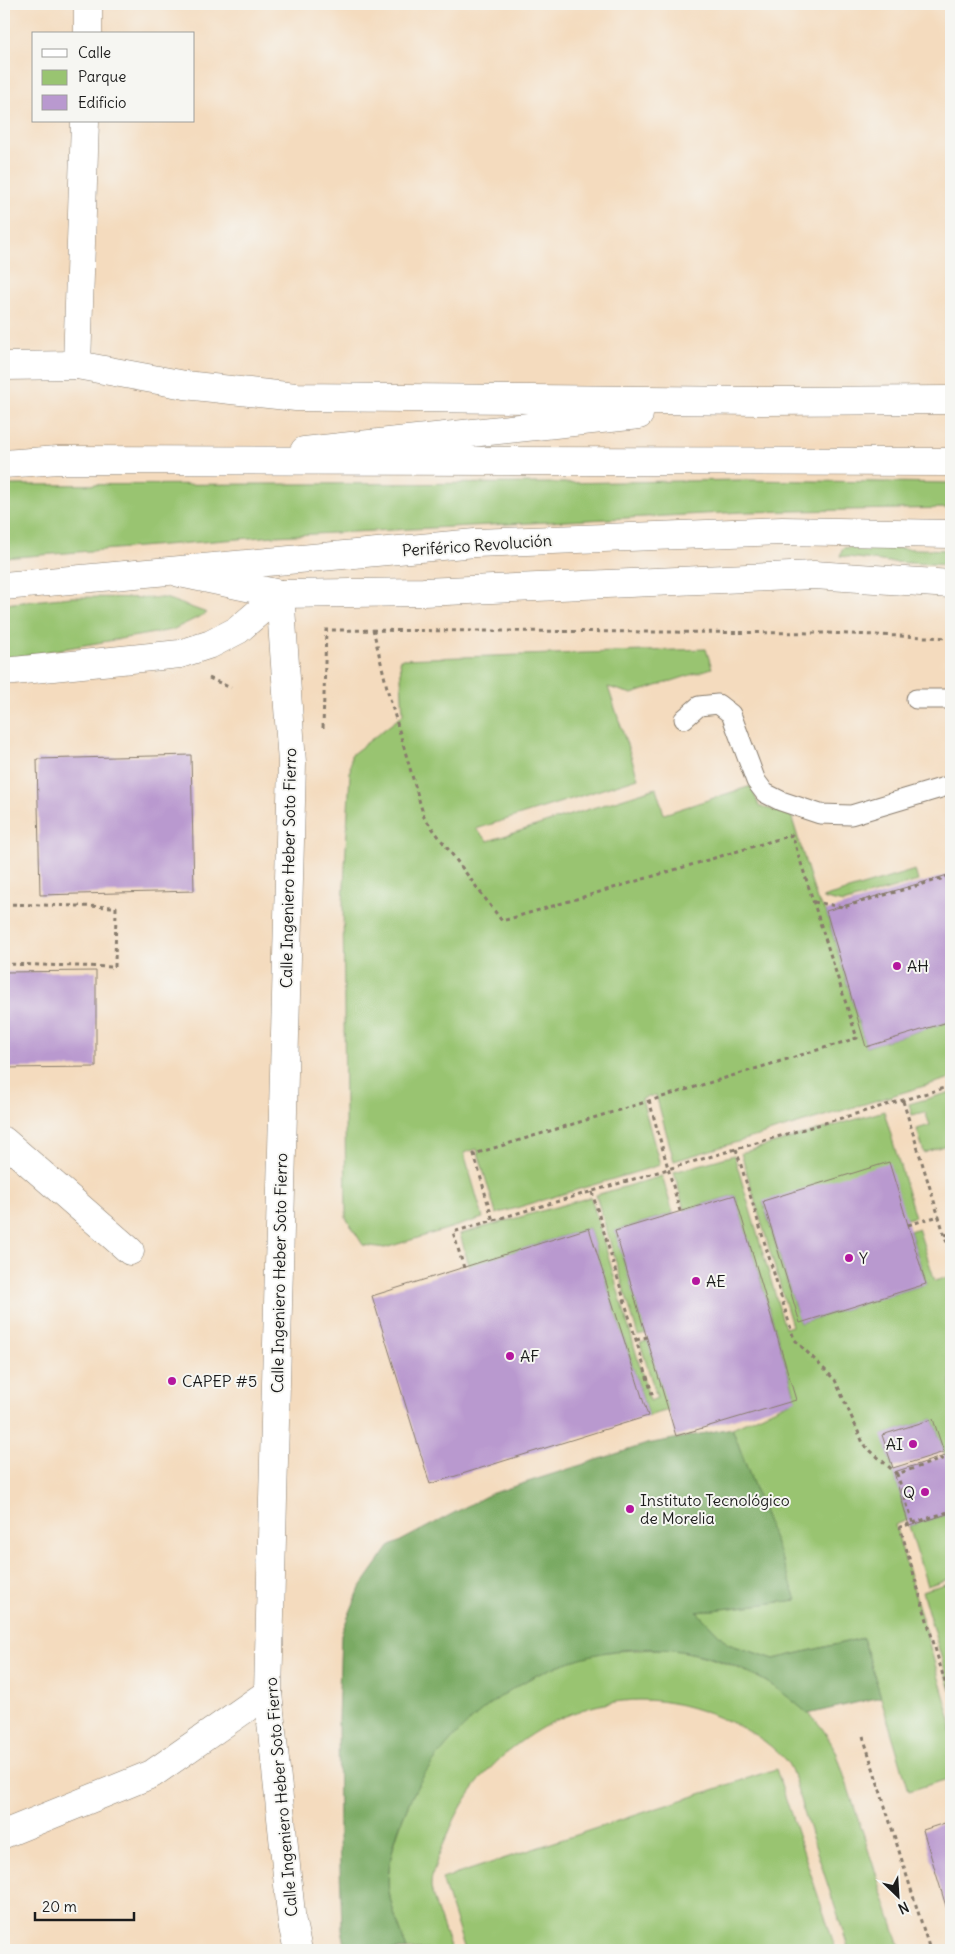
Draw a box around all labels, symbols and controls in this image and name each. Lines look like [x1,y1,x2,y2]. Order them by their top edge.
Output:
legend [32,32,195,122]
text: Calle [78,43,111,62]
text: Parque [78,67,126,86]
text: Edificio [78,93,126,112]
street label: Periférico Revolución [401,530,553,560]
street label: Calle Ingeniero Heber Soto Fierro [276,748,300,988]
place label: AH [907,956,929,976]
marker: AH [891,960,903,972]
street label: Calle Ingeniero Heber Soto Fierro [267,1153,291,1393]
place label: Y [859,1248,868,1268]
marker: Y [843,1252,855,1264]
place label: AE [706,1271,726,1291]
marker: AE [690,1275,702,1287]
place label: AF [520,1346,539,1366]
marker: AF [504,1350,516,1362]
place label: CAPEP #5 [182,1371,257,1391]
marker: CAPEP #5 [166,1375,178,1387]
place label: AI [886,1434,903,1454]
marker: AI [907,1438,919,1450]
place label: Q [903,1482,915,1502]
marker: Q [919,1486,931,1498]
place label: Instituto Tecnológico de Morelia [640,1490,790,1528]
marker: Instituto Tecnológico de Morelia [624,1503,636,1515]
street label: Calle Ingeniero Heber Soto Fierro [261,1676,301,1918]
north arrow [872,1872,922,1922]
scale bar [35,1889,134,1921]
text: 20 m [42,1897,77,1916]
text: N [895,1898,912,1918]

